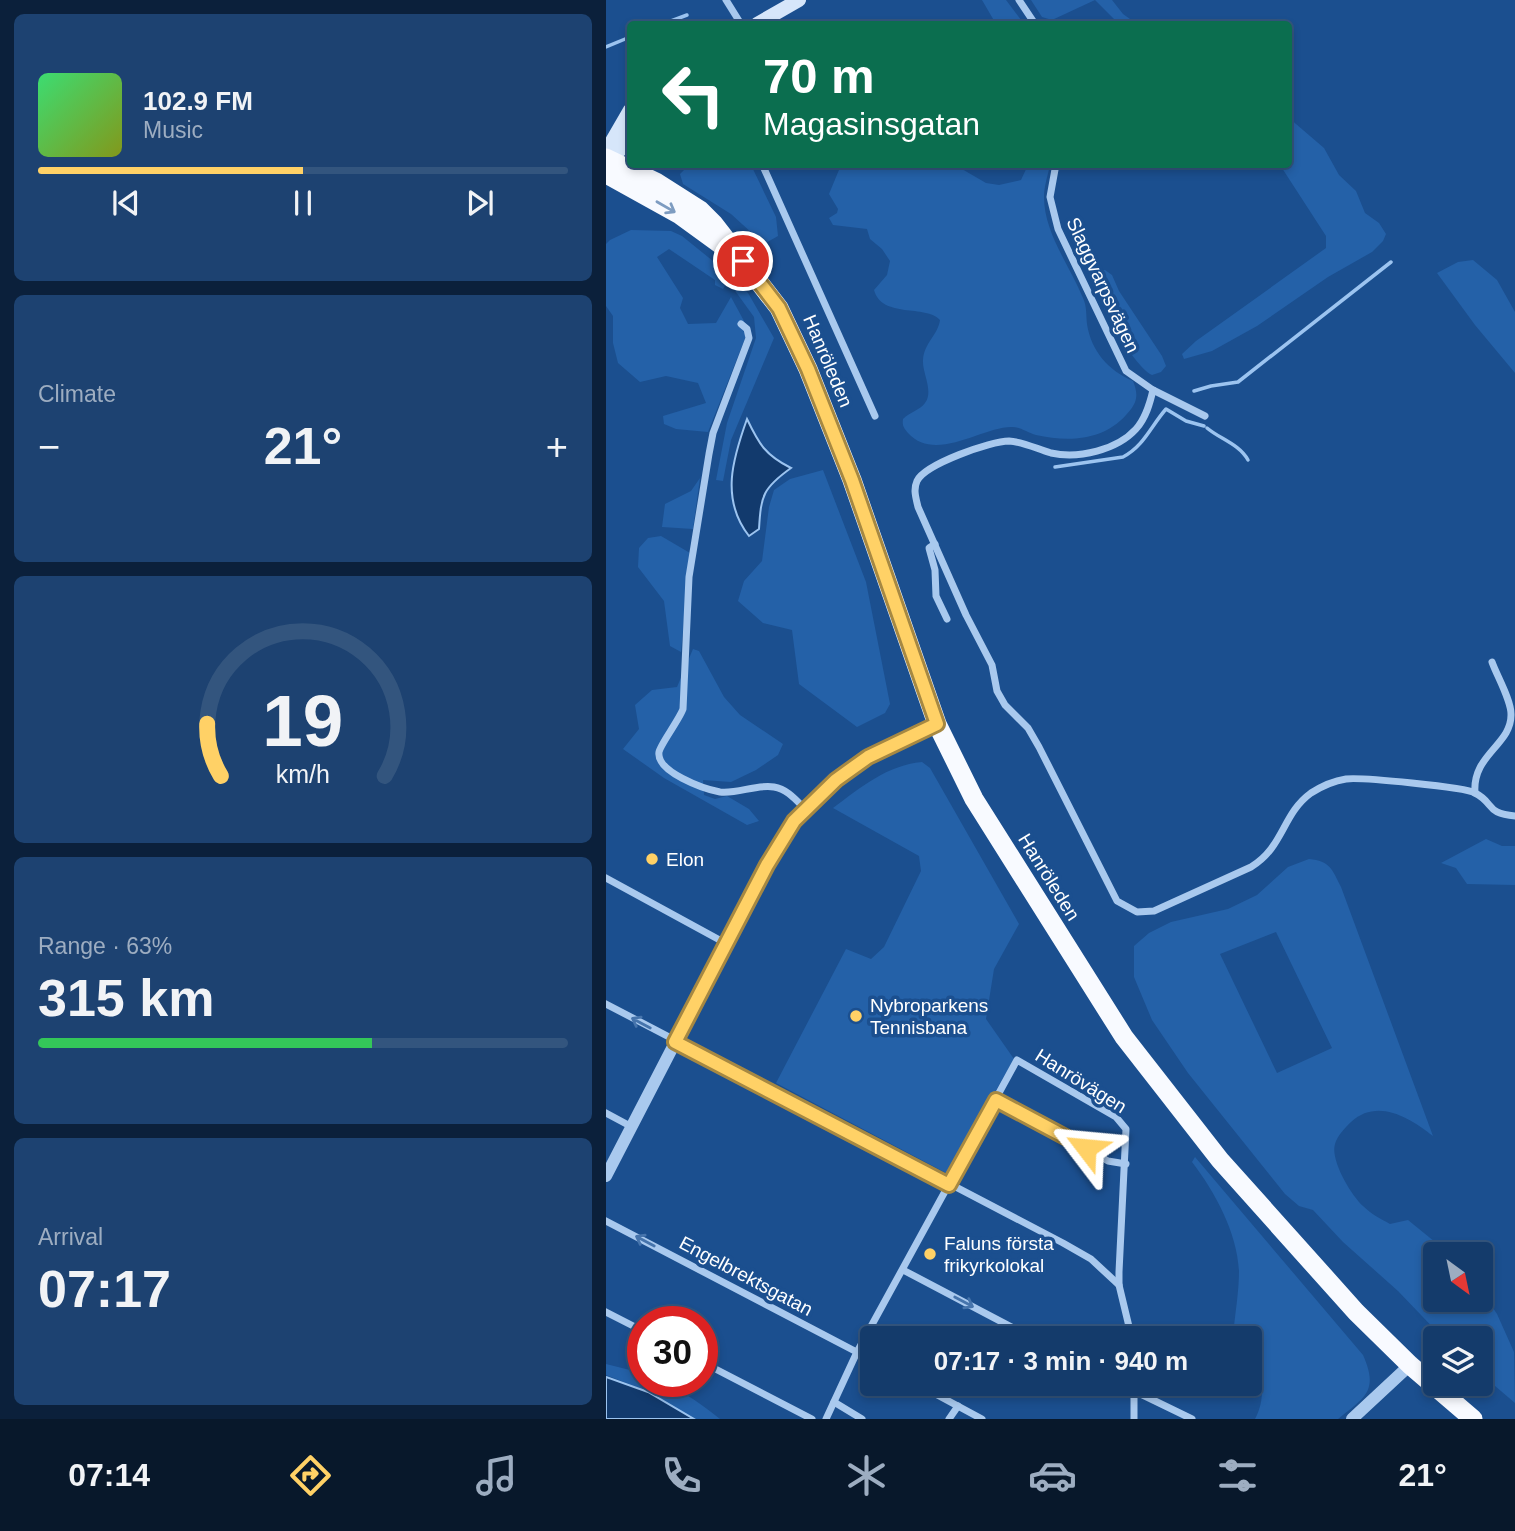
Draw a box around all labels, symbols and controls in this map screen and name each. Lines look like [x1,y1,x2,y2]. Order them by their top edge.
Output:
icon: left [648,49,739,140]
text: 70 m [763,49,875,103]
text: 102.9 FM [143,86,253,116]
text: Magasinsgatan [763,106,980,142]
text: Music [143,117,203,143]
icon: previous [107,184,145,222]
icon: pause [284,184,322,222]
icon: next [461,184,499,222]
one-way arrow [656,200,676,214]
street label: Slaggvarpsvägen [1062,214,1144,356]
pin [713,231,773,291]
icon: arrive [724,242,762,280]
street label: Hanröleden [799,312,857,410]
text: Climate [38,381,116,407]
text: 21° [264,417,342,475]
text: − [38,426,60,468]
text: + [546,426,568,468]
text: 19 [263,680,343,761]
text: km/h [276,759,330,787]
street label: Hanröleden [1014,830,1084,924]
place label: Elon [666,849,704,870]
marker: Elon [644,851,660,867]
text: Range · 63% [38,933,172,959]
text: 315 km [38,969,214,1027]
place label: Nybroparkens Tennisbana [870,995,988,1038]
marker: Nybroparkens Tennisbana [848,1008,864,1024]
one-way arrow [631,1016,652,1029]
street label: Hanrövägen [1032,1045,1130,1117]
position arrow [1049,1111,1123,1185]
text: Arrival [38,1224,103,1250]
street label: Engelbrektsgatan [676,1232,816,1320]
place label: Faluns första frikyrkolokal [944,1233,1054,1276]
one-way arrow [635,1234,655,1248]
north arrow [1423,1242,1493,1312]
map controls [1423,1242,1493,1396]
marker: Faluns första frikyrkolokal [922,1246,938,1262]
text: 07:17 [38,1260,171,1318]
one-way arrow [953,1295,974,1309]
speed limit sign: 30 [627,1306,718,1397]
button: layers [1423,1326,1493,1396]
text: 07:17 · 3 min · 940 m [934,1346,1188,1376]
icon: directions [286,1451,335,1500]
icon: music [472,1451,521,1500]
icon: phone [657,1451,706,1500]
icon: climate [842,1451,891,1500]
icon: car [1028,1451,1077,1500]
icon: filters [1213,1451,1262,1500]
text: 07:14 [68,1457,150,1493]
text: 21° [1398,1457,1447,1493]

